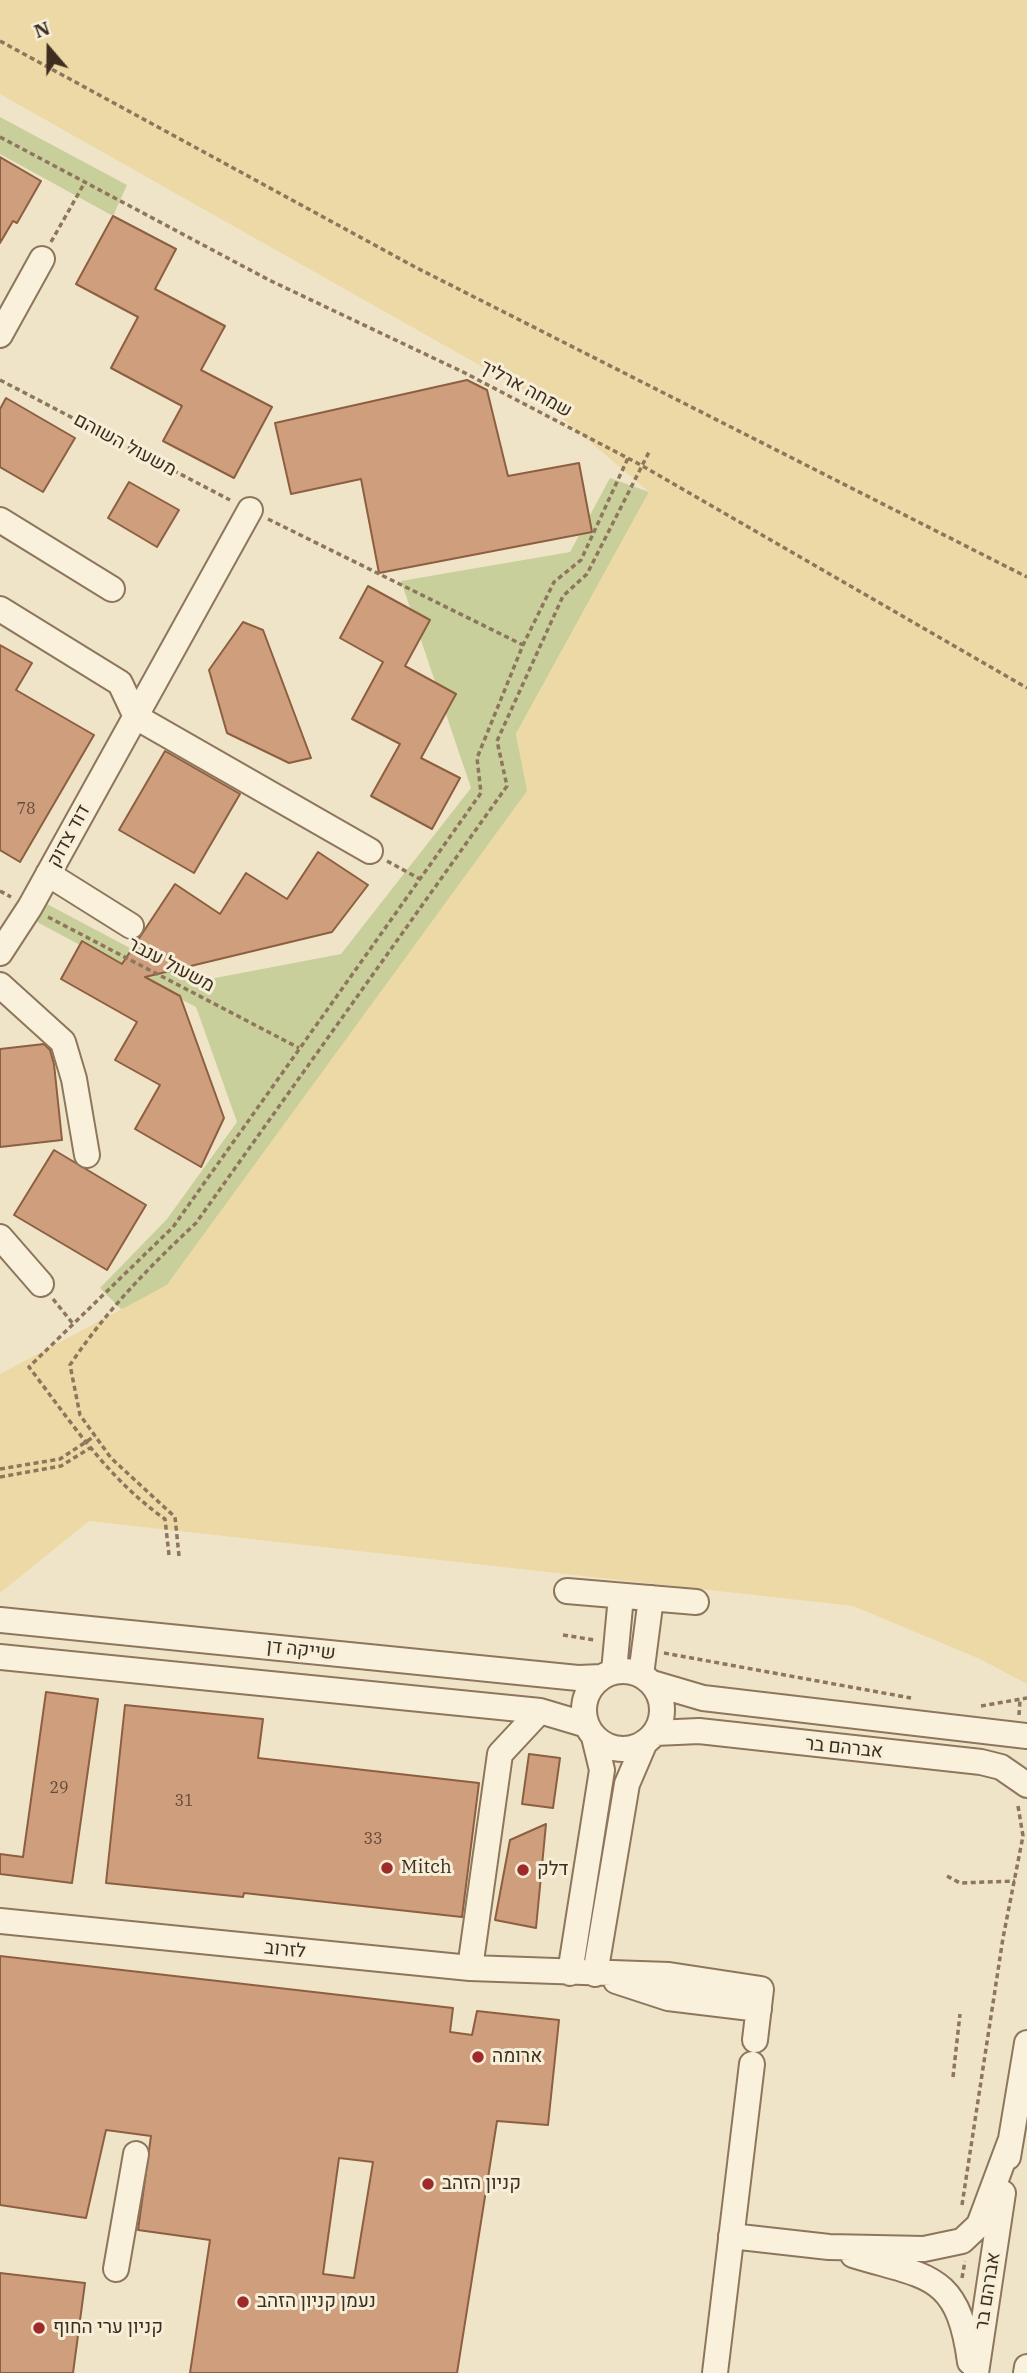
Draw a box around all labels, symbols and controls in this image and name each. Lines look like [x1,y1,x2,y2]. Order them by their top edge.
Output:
north arrow [14,14,84,84]
text: N [31,15,53,43]
street label: שמחה ארליך [476,355,576,423]
street label: משעול השוהם [70,408,180,482]
house number: 78 [16,799,36,819]
street label: דוד צדוק [43,801,95,871]
street label: משעול ענבר [124,933,218,997]
street label: שייקה דן [265,1635,337,1665]
street label: אברהם בר [804,1733,884,1763]
house number: 29 [49,1778,69,1798]
house number: 31 [174,1791,194,1811]
house number: 33 [363,1829,383,1849]
place label: Mitch [401,1857,452,1879]
place label: דלק [537,1859,568,1881]
marker: Mitch [379,1860,395,1876]
marker: דלק [515,1862,531,1878]
street label: לזרוב [263,1936,307,1964]
place label: ארומה [492,2046,542,2068]
marker: ארומה [470,2049,486,2065]
place label: קניון הזהב [442,2173,521,2195]
marker: קניון הזהב [420,2176,436,2192]
street label: אברהם בר [971,2250,1005,2332]
place label: נעמן קניון הזהב [257,2291,376,2313]
marker: נעמן קניון הזהב [235,2294,251,2310]
place label: קניון ערי החוף [53,2317,163,2339]
marker: קניון ערי החוף [31,2320,47,2336]

